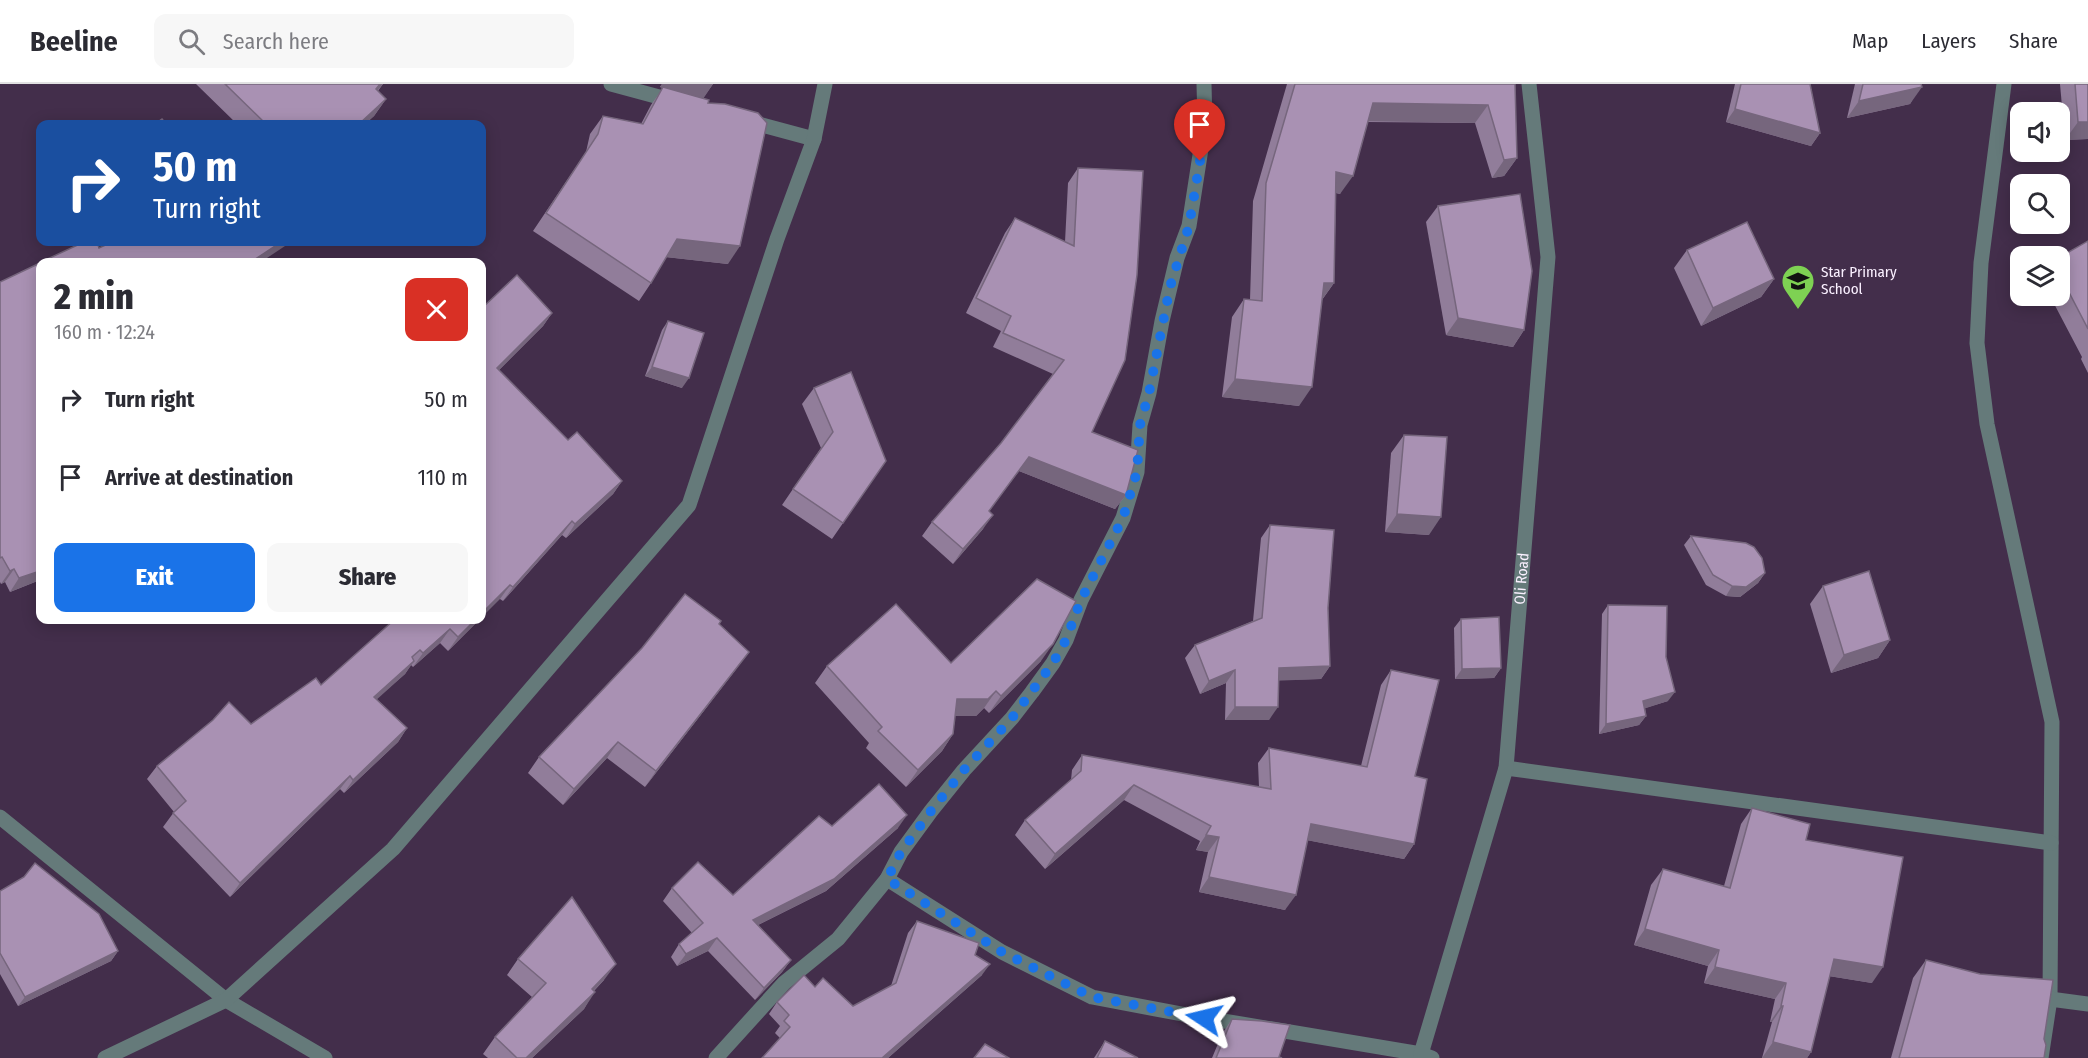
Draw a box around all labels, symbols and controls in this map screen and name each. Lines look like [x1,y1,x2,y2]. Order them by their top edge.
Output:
search box [154,14,574,68]
text: Beeline [30,25,118,58]
icon: search [175,25,208,58]
text: Search here [223,28,329,55]
text: Map [1852,28,1888,54]
text: Layers [1921,28,1976,54]
text: Share [2009,28,2058,54]
pin [1174,99,1225,161]
map controls [2010,102,2070,306]
button: sound [2010,102,2070,162]
icon: arrive [1183,108,1216,141]
text: 50 m [153,142,237,192]
icon: right [54,144,132,222]
button: search [2010,174,2070,234]
text: Turn right [153,193,261,225]
button: layers [2010,246,2070,306]
school or university icon: Star Primary School [1780,263,1816,310]
place label: Star Primary School [1821,263,1897,298]
text: 2 min [54,275,134,319]
button: close [405,278,468,341]
text: 160 m · 12:24 [54,320,155,344]
icon: right [54,383,87,416]
text: Turn right [105,386,194,413]
text: 50 m [424,386,468,413]
icon: arrive [54,461,87,494]
text: Arrive at destination [105,464,293,491]
text: 110 m [418,464,468,491]
button: Exit [54,543,255,612]
button: Share [267,543,468,612]
street label: Oli Road [1510,552,1533,605]
position arrow [1172,986,1236,1050]

